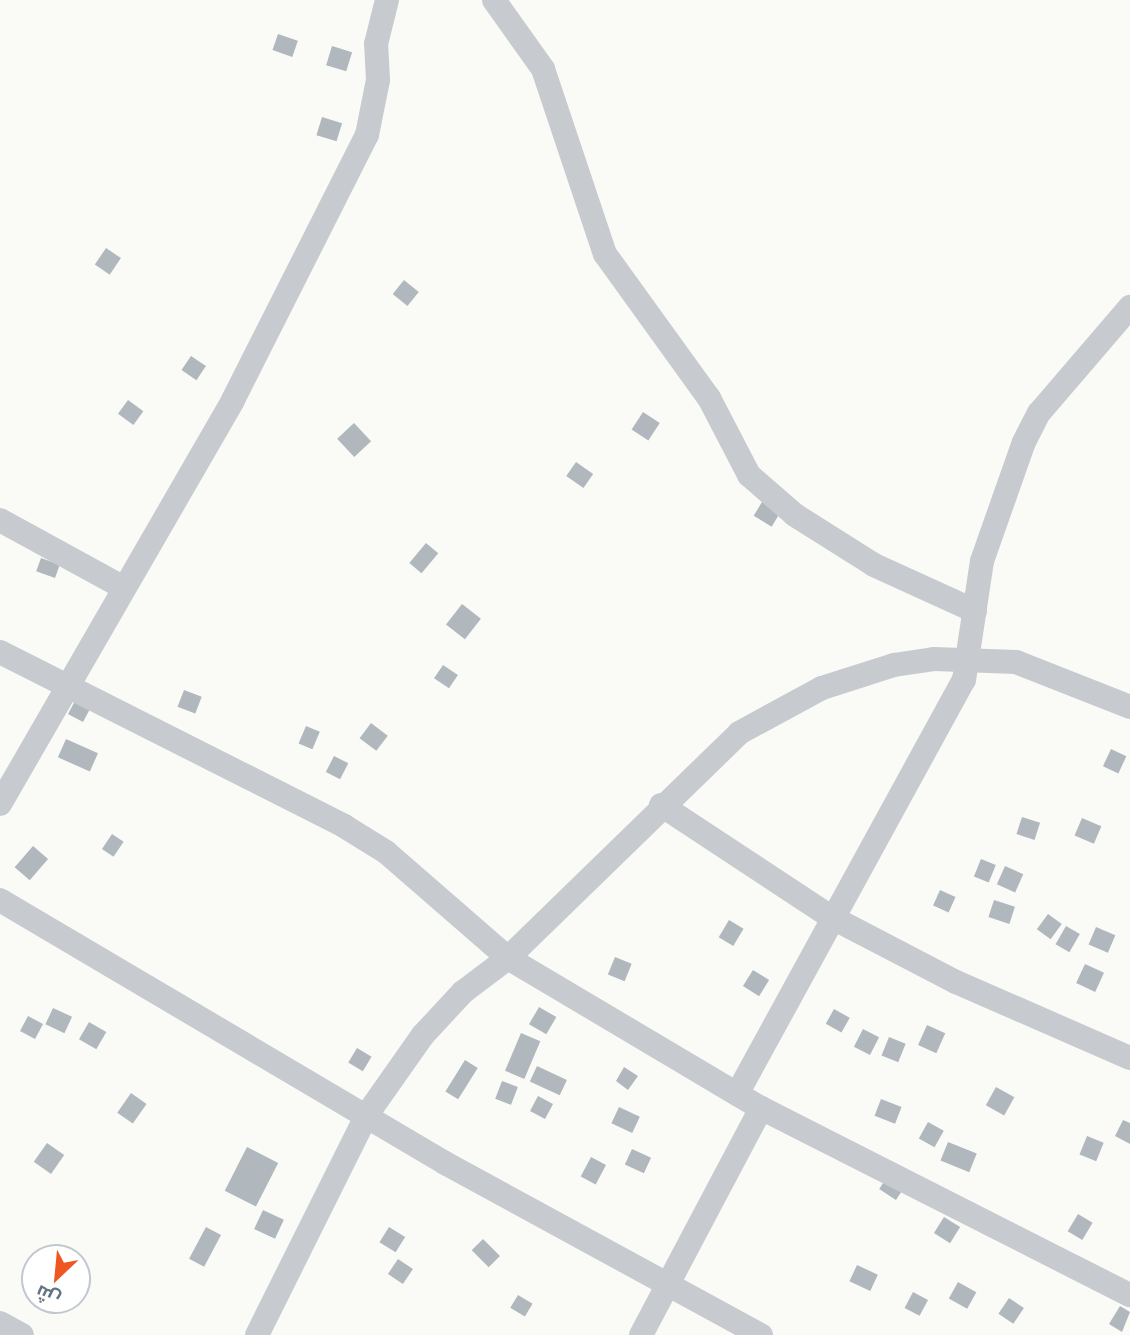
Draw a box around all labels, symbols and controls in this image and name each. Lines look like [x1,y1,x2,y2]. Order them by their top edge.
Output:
north arrow [21,1244,91,1314]
text: ش [32,1281,63,1311]

